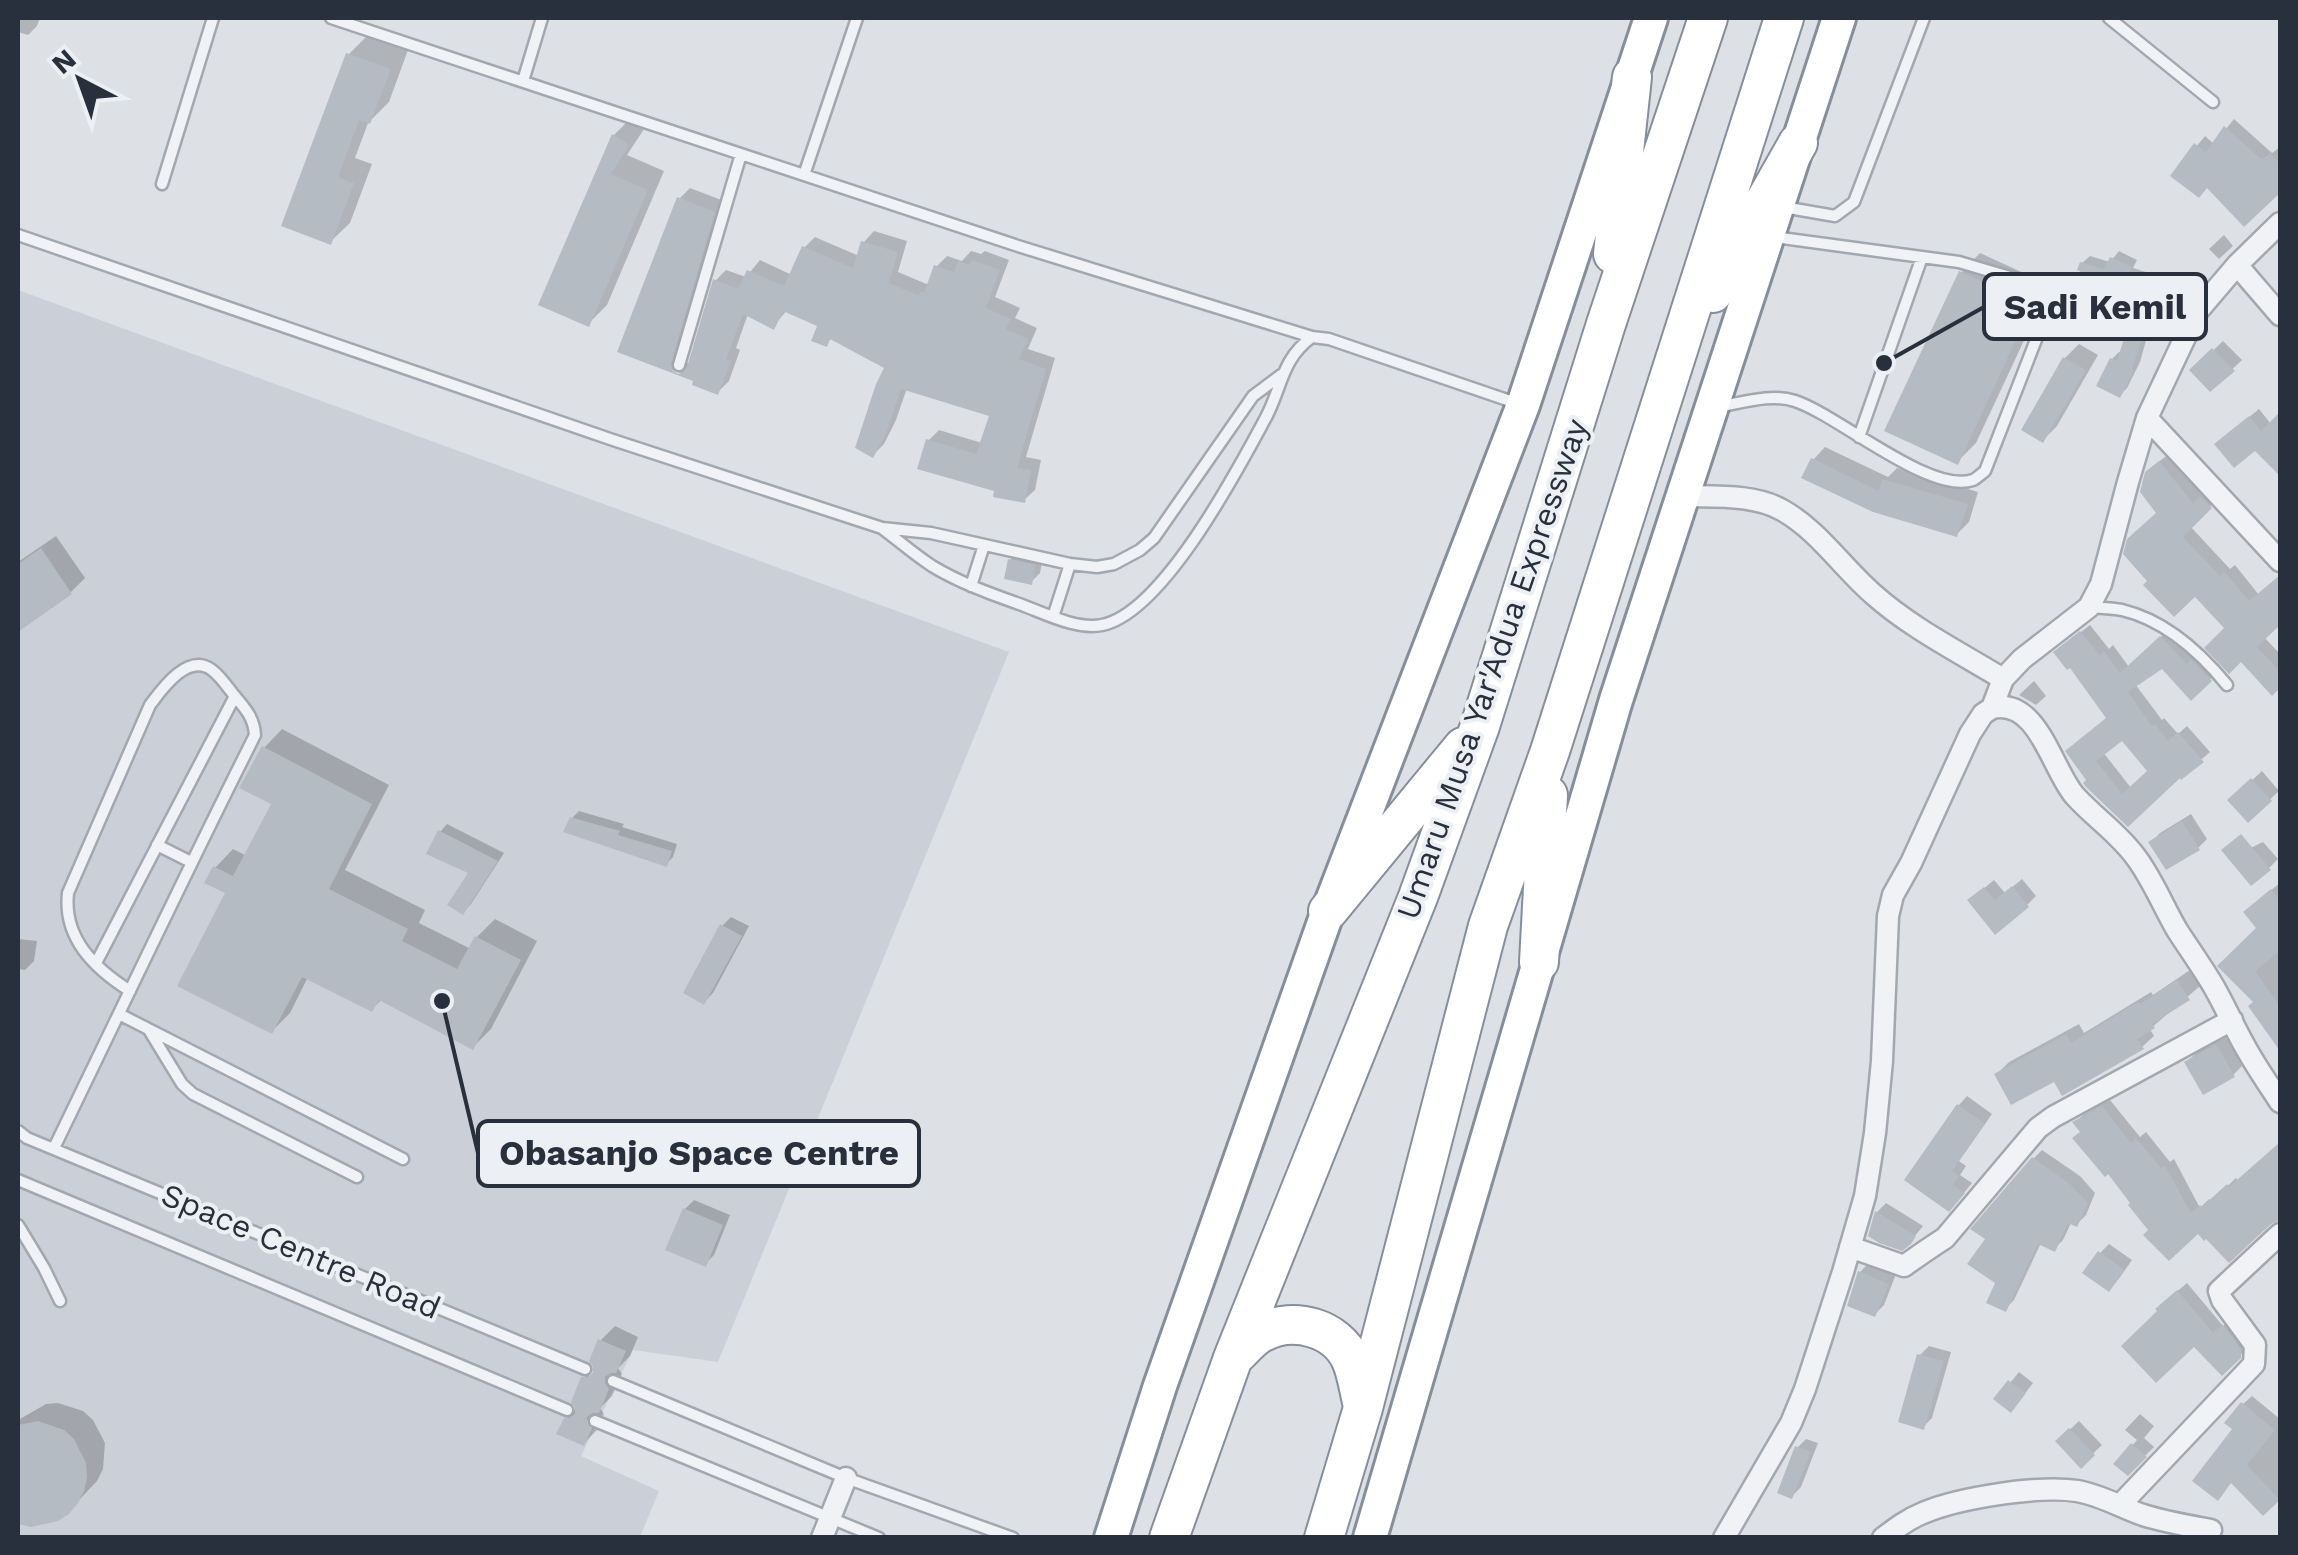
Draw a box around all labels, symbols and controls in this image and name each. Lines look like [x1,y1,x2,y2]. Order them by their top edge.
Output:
north arrow [30,30,130,130]
text: N [45,42,83,81]
callout: Sadi Kemil [1984,274,2206,339]
text: Sadi Kemil [2004,286,2187,328]
street label: Umaru Musa Yar'Adua Expressway [1388,413,1596,924]
callout: Obasanjo Space Centre [478,1121,919,1186]
text: Obasanjo Space Centre [499,1132,899,1174]
street label: Space Centre Road [156,1175,446,1327]

